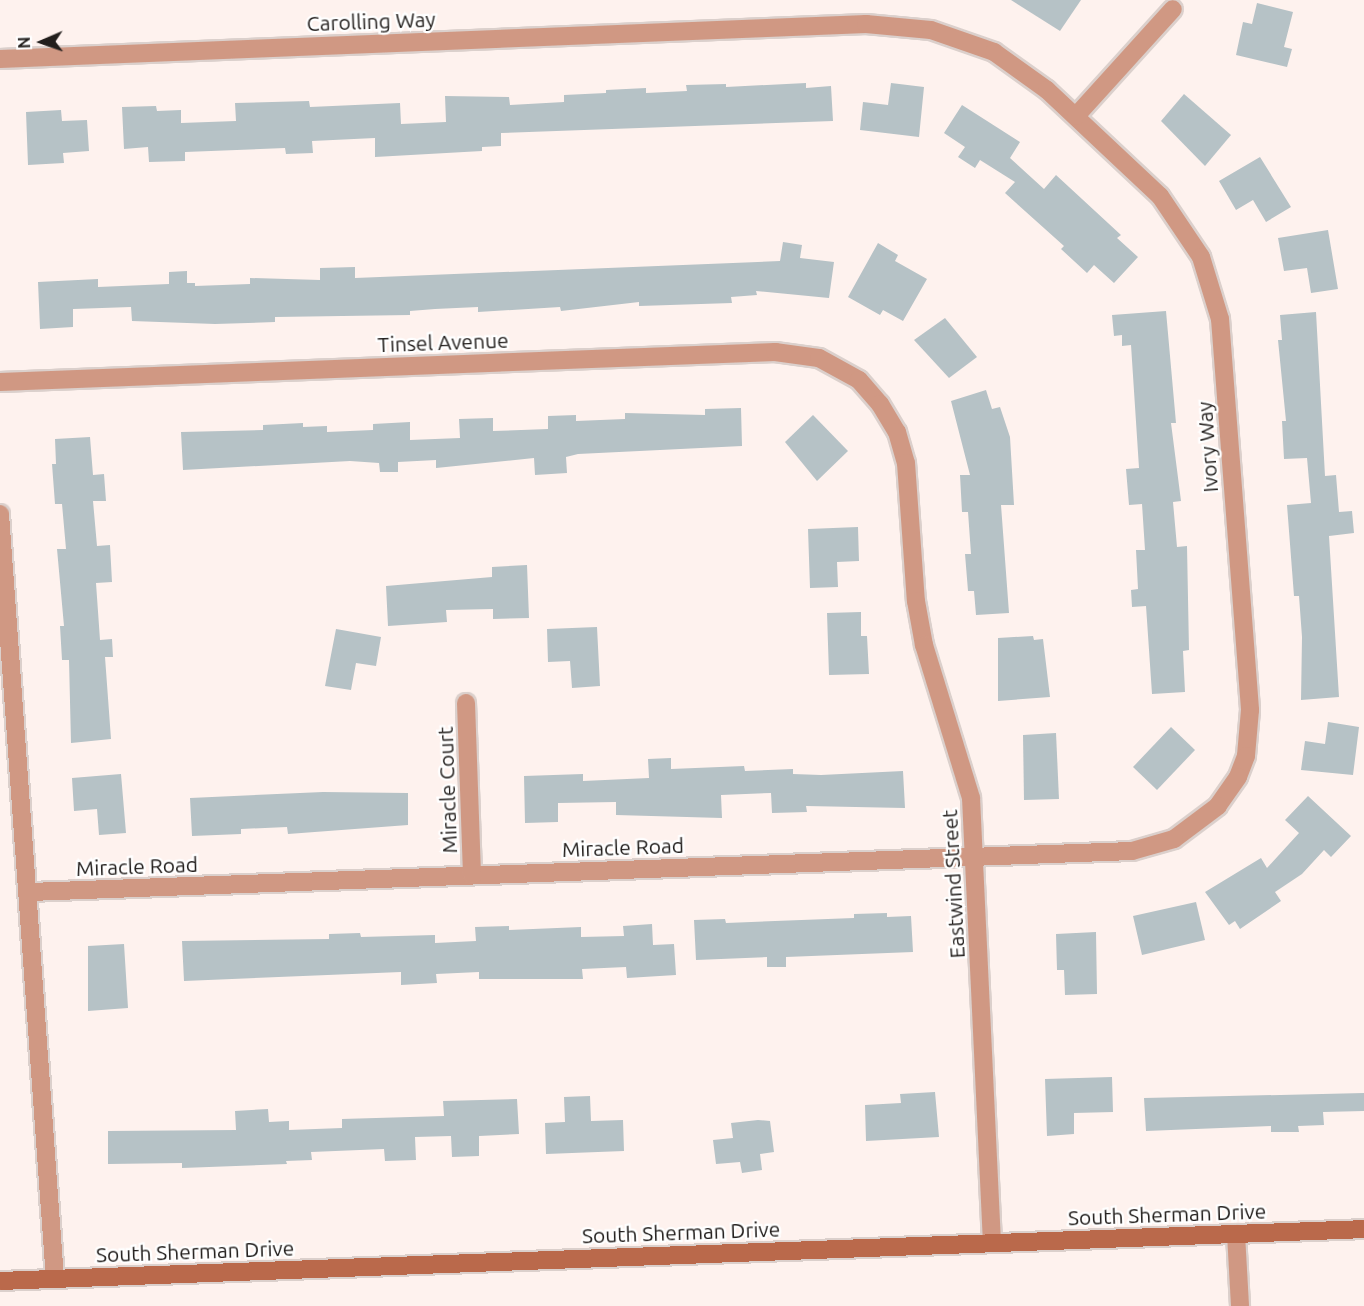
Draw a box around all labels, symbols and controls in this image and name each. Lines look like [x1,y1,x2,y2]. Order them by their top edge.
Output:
street label: Carolling Way [306,6,436,36]
north arrow [12,12,72,72]
text: N [15,36,33,49]
street label: Tinsel Avenue [377,327,509,357]
street label: Ivory Way [1191,401,1223,493]
street label: Miracle Court [432,726,462,854]
street label: Eastwind Street [937,809,969,959]
street label: Miracle Road [562,832,684,862]
street label: Miracle Road [76,851,198,881]
street label: South Sherman Drive [1068,1198,1266,1230]
street label: South Sherman Drive [582,1216,780,1248]
street label: South Sherman Drive [96,1235,294,1267]

